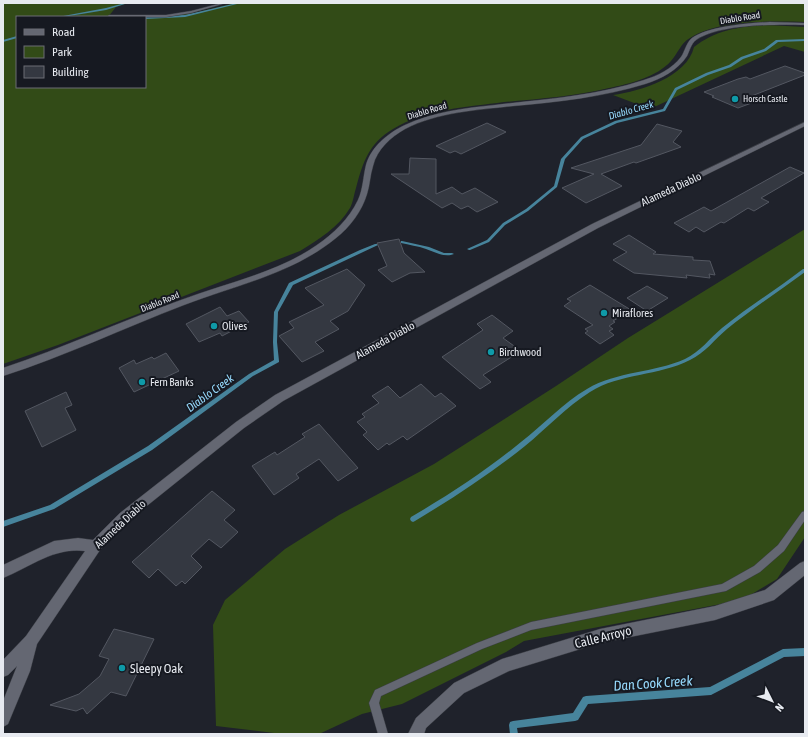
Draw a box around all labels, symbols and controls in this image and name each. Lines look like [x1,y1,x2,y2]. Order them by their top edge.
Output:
street label: Diablo Road [719,10,761,26]
legend [16,16,146,88]
text: Road [52,25,75,39]
text: Park [52,45,73,59]
text: Building [52,65,90,79]
marker: Horsch Castle [730,94,740,104]
place label: Horsch Castle [743,94,788,104]
water label: Diablo Creek [607,98,655,122]
street label: Diablo Road [406,100,448,122]
street label: Alameda Diablo [639,170,703,208]
street label: Diablo Road [139,290,181,314]
place label: Miraflores [612,307,653,319]
marker: Miraflores [599,308,609,318]
street label: Alameda Diablo [354,319,416,361]
place label: Olives [222,320,247,332]
marker: Olives [209,321,219,331]
place label: Birchwood [499,346,541,358]
marker: Birchwood [486,347,496,357]
water label: Diablo Creek [183,371,237,415]
place label: Fern Banks [150,376,194,388]
marker: Fern Banks [137,377,147,387]
street label: Alameda Diablo [92,497,148,551]
street label: Calle Arroyo [573,623,633,651]
place label: Sleepy Oak [130,661,183,676]
marker: Sleepy Oak [117,663,127,673]
water label: Dan Cook Creek [613,672,694,694]
north arrow [752,681,792,721]
text: N [773,701,786,714]

